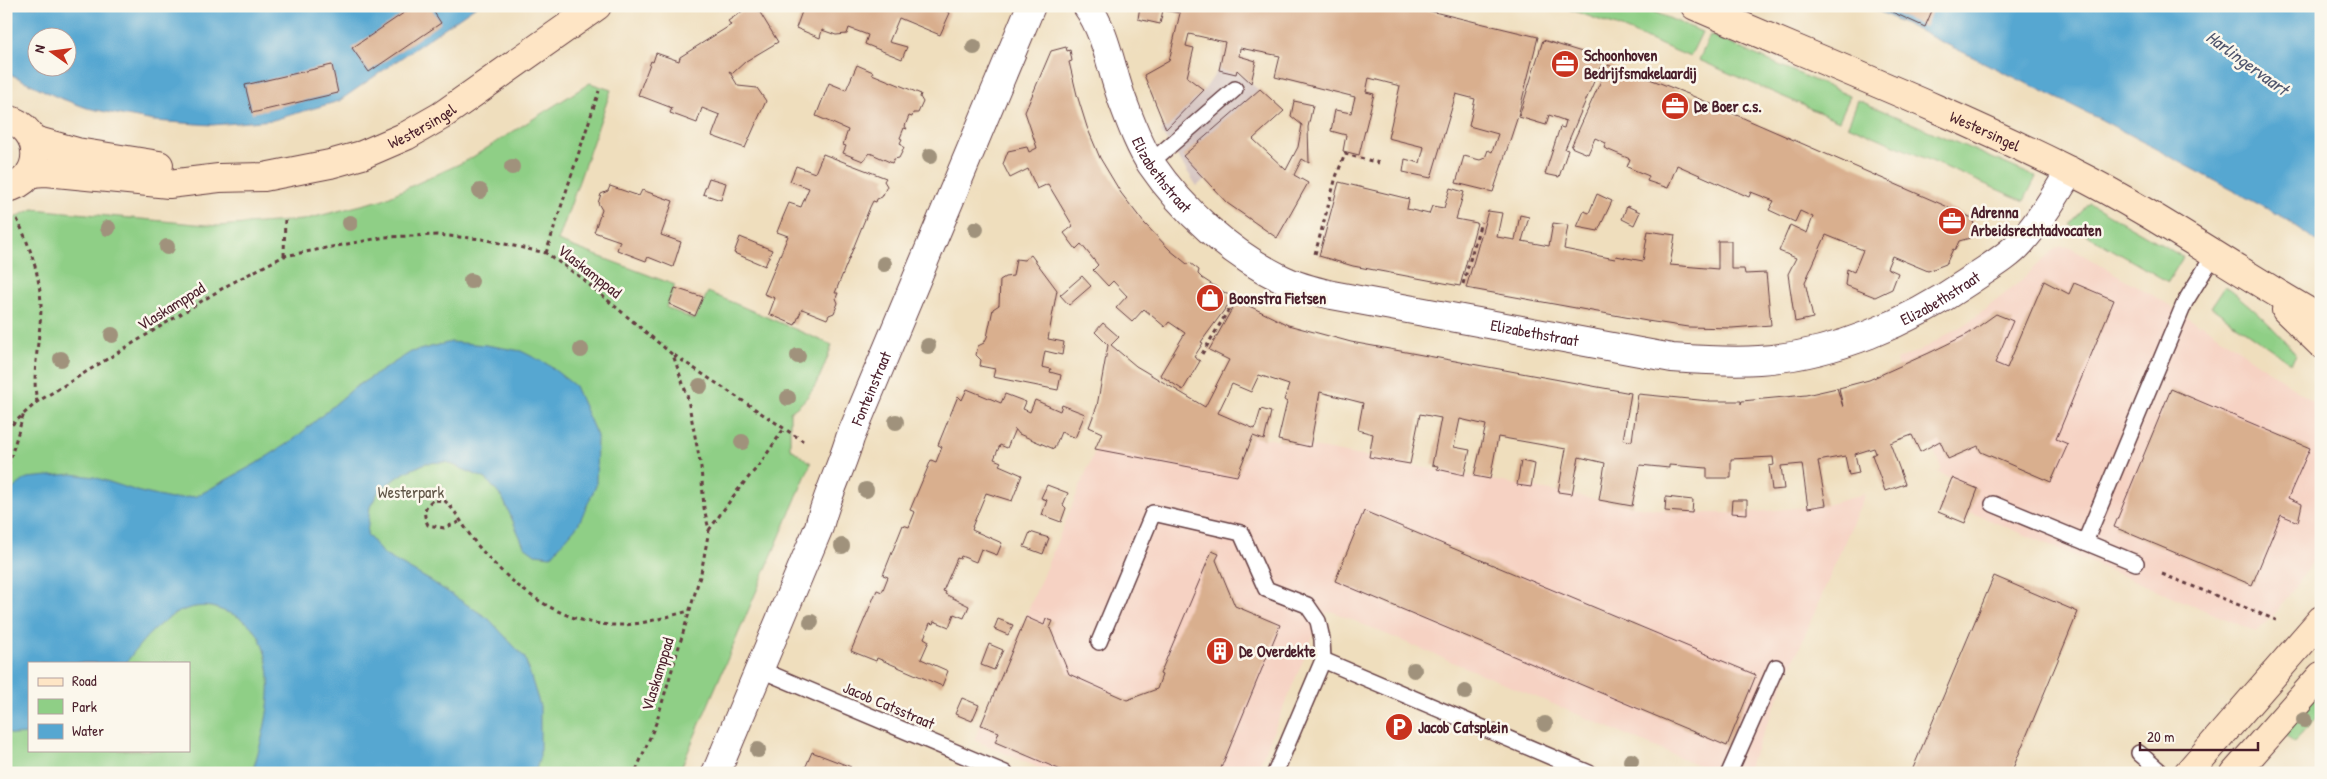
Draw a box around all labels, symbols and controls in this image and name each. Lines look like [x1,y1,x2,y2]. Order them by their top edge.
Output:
water label: Harlingervaart [2201,24,2296,103]
north arrow [28,28,78,78]
text: N [29,42,49,55]
place label: Schoonhoven Bedrijfsmakelaardij [1584,44,1697,84]
office icon: Schoonhoven Bedrijfsmakelaardij [1550,49,1580,79]
office icon: De Boer c.s. [1660,91,1690,121]
place label: De Boer c.s. [1694,95,1762,117]
street label: Westersingel [384,97,461,154]
street label: Westersingel [1947,105,2025,157]
street label: Elizabethstraat [1127,133,1197,218]
place label: Adrenna Arbeidsrechtadvocaten [1971,201,2102,241]
office icon: Adrenna Arbeidsrechtadvocaten [1937,206,1967,236]
street label: Vlaskamppad [553,239,627,303]
street label: Elizabethstraat [1897,265,1984,330]
street label: Vlaskamppad [133,277,209,335]
shop icon: Boonstra Fietsen [1195,283,1225,313]
place label: Boonstra Fietsen [1229,287,1326,309]
street label: Elizabethstraat [1489,314,1581,352]
street label: Fonteinstraat [845,347,896,429]
park label: Westerpark [378,481,445,503]
street label: Vlaskamppad [635,635,679,713]
building icon: De Overdekte [1205,636,1235,666]
place label: De Overdekte [1239,640,1316,662]
legend [28,662,190,752]
text: Road [72,670,97,691]
street label: Jacob Catsstraat [840,676,939,734]
text: Park [72,696,97,717]
parking icon: Jacob Catsplein [1384,712,1414,742]
place label: Jacob Catsplein [1418,716,1508,739]
scale bar [2140,719,2257,751]
text: Water [72,720,104,741]
text: 20 m [2147,726,2174,747]

